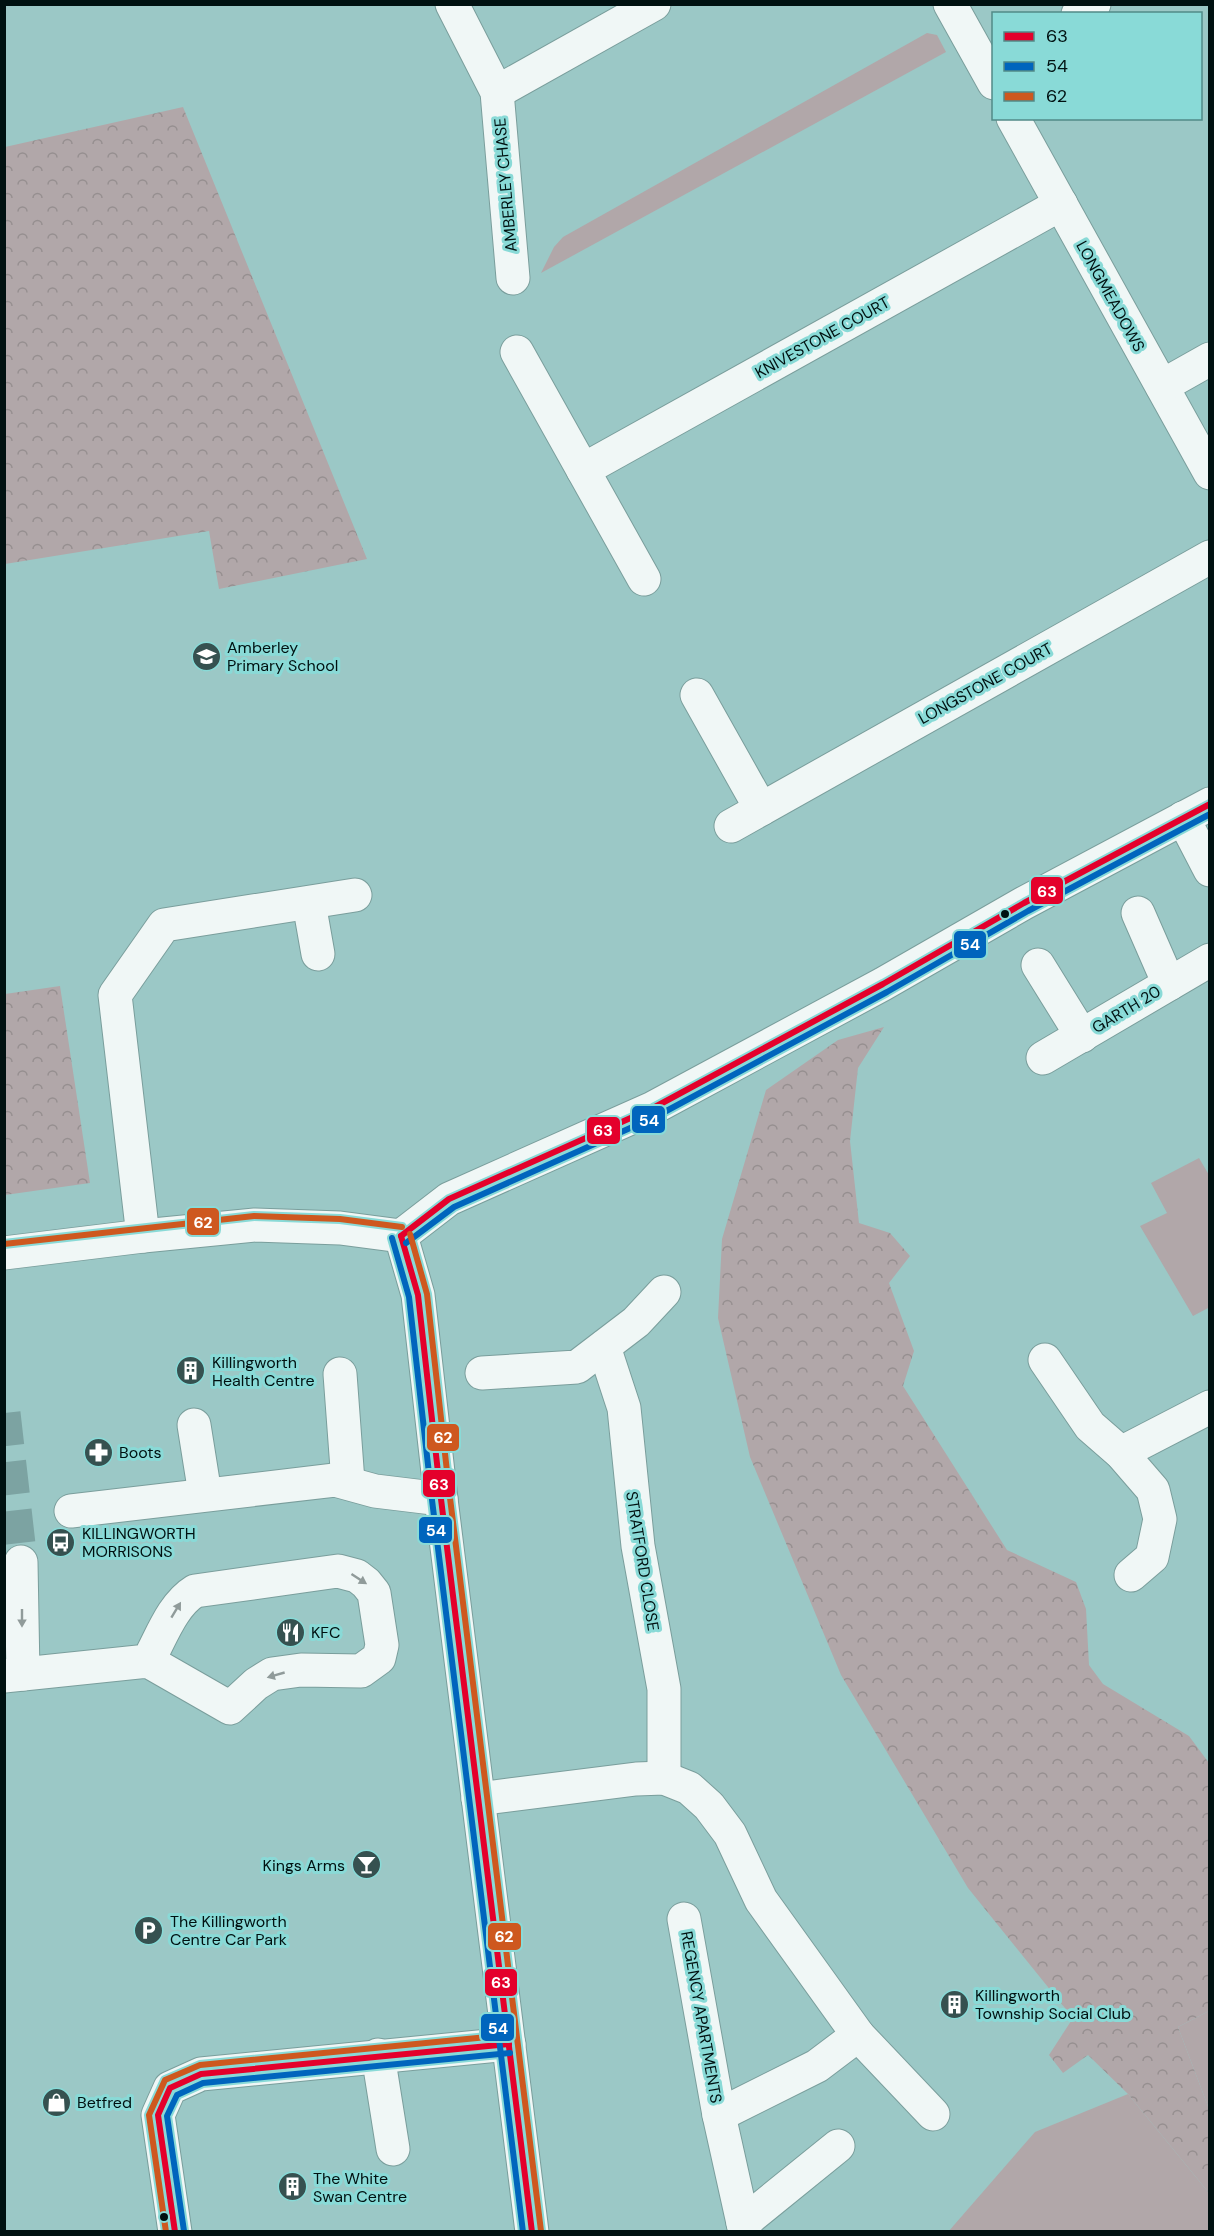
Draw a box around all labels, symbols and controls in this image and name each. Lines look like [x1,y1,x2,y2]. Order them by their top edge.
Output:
legend [992,12,1202,120]
text: 63 [1046,24,1068,48]
text: 54 [1046,54,1068,78]
text: 62 [1046,84,1067,108]
street label: AMBERLEY CHASE [489,117,522,253]
street label: LONGMEADOWS [1071,237,1150,355]
street label: KNIVESTONE COURT [751,292,893,383]
place label: Amberley Primary School [227,637,338,676]
street label: LONGSTONE COURT [915,638,1056,729]
school or university icon: Amberley Primary School [190,640,222,672]
line badge: 63 [1030,876,1064,905]
text: 63 [1037,881,1057,902]
unlabelled marker [999,908,1011,920]
line badge: 54 [953,930,987,959]
text: 54 [960,934,980,955]
street label: GARTH 20 [1088,981,1164,1038]
line badge: 54 [631,1105,666,1134]
text: 54 [639,1110,659,1131]
line badge: 63 [586,1116,621,1145]
text: 63 [593,1120,613,1141]
line badge: 62 [186,1207,220,1236]
text: 62 [193,1212,213,1233]
place label: Killingworth Health Centre [212,1352,315,1391]
building icon: Killingworth Health Centre [175,1355,207,1387]
line badge: 62 [426,1423,460,1452]
text: 62 [433,1427,453,1448]
pharmacy icon: Boots [82,1436,114,1468]
place label: Boots [119,1442,162,1463]
line badge: 63 [422,1469,456,1498]
text: 63 [429,1474,449,1495]
street label: STRATFORD CLOSE [621,1490,664,1632]
line badge: 54 [418,1516,453,1544]
text: 54 [426,1520,446,1541]
place label: KILLINGWORTH MORRISONS [82,1523,196,1562]
bus stop icon: KILLINGWORTH MORRISONS [45,1526,77,1558]
one-way arrow [351,1574,367,1585]
one-way arrow [171,1602,182,1618]
one-way arrow [17,1608,27,1627]
restaurant icon: KFC [274,1616,306,1648]
place label: KFC [311,1622,340,1643]
one-way arrow [267,1671,285,1680]
bar icon: Kings Arms [350,1849,382,1881]
place label: Kings Arms [263,1855,345,1876]
place label: The Killingworth Centre Car Park [170,1911,287,1950]
parking icon: The Killingworth Centre Car Park [133,1914,165,1946]
line badge: 62 [487,1922,522,1951]
text: 62 [494,1926,514,1947]
street label: REGENCY APARTMENTS [676,1929,727,2105]
line badge: 63 [484,1968,518,1997]
text: 63 [491,1972,511,1993]
place label: Killingworth Township Social Club [975,1985,1131,2024]
building icon: Killingworth Township Social Club [938,1988,970,2020]
line badge: 54 [480,2013,515,2042]
text: 54 [488,2018,508,2039]
shop icon: Betfred [40,2086,72,2118]
place label: Betfred [77,2092,132,2113]
place label: The White Swan Centre [313,2168,407,2207]
building icon: The White Swan Centre [276,2171,308,2203]
unlabelled marker [158,2211,170,2223]

